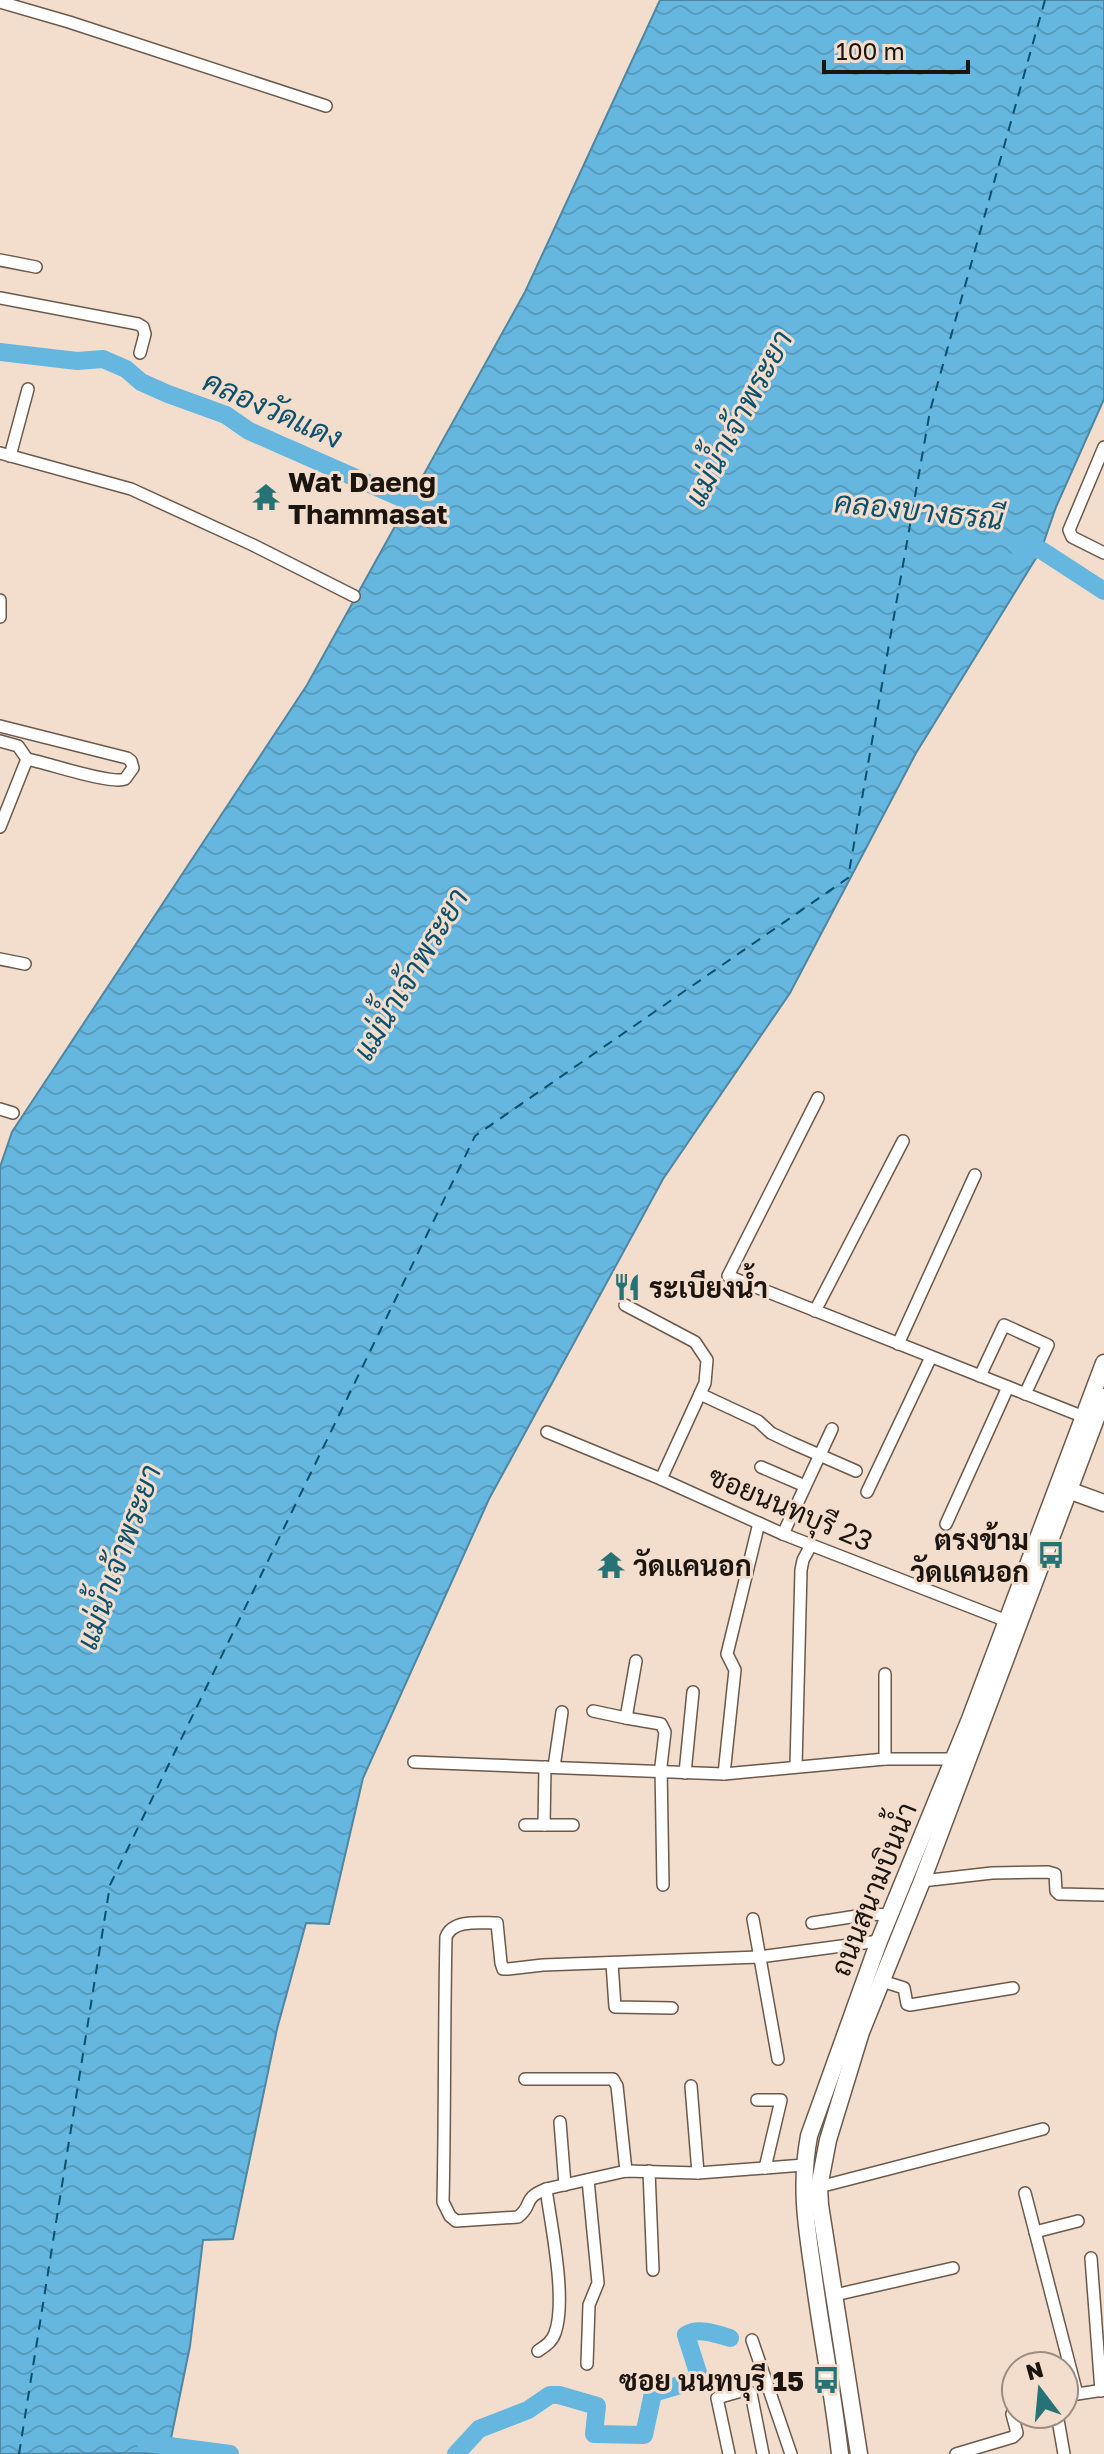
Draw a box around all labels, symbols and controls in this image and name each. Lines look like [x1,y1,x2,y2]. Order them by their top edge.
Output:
scale bar [824,24,968,74]
text: 100 m [836,36,905,65]
water label: แม่น้ำเจ้าพระยา [670,320,799,512]
water label: คลองวัดแดง [198,362,348,456]
place label: Wat Daeng Thammasat [288,465,448,530]
temple icon: Wat Daeng Thammasat [251,482,281,512]
water label: คลองบางธรณี [833,483,1007,537]
water label: แม่น้ำเจ้าพระยา [338,878,475,1066]
place label: ระเบียงน้ำ [649,1262,768,1304]
restaurant icon: ระเบียงน้ำ [612,1272,642,1302]
water label: แม่น้ำเจ้าพระยา [60,1457,168,1654]
street label: ซอยนนทบุรี 23 [702,1458,878,1561]
place label: ตรงข้าม วัดแคนอก [910,1521,1029,1588]
bus stop icon: ตรงข้าม วัดแคนอก [1036,1540,1066,1570]
place label: วัดแคนอก [633,1548,752,1582]
temple icon: วัดแคนอก [596,1550,626,1580]
street label: ถนนสนามบินน้ำ [817,1795,923,1981]
north arrow [1000,2350,1080,2430]
text: N [1023,2355,1046,2386]
place label: ซอย นนทบุรี 15 [619,2363,804,2401]
bus stop icon: ซอย นนทบุรี 15 [811,2365,841,2395]

